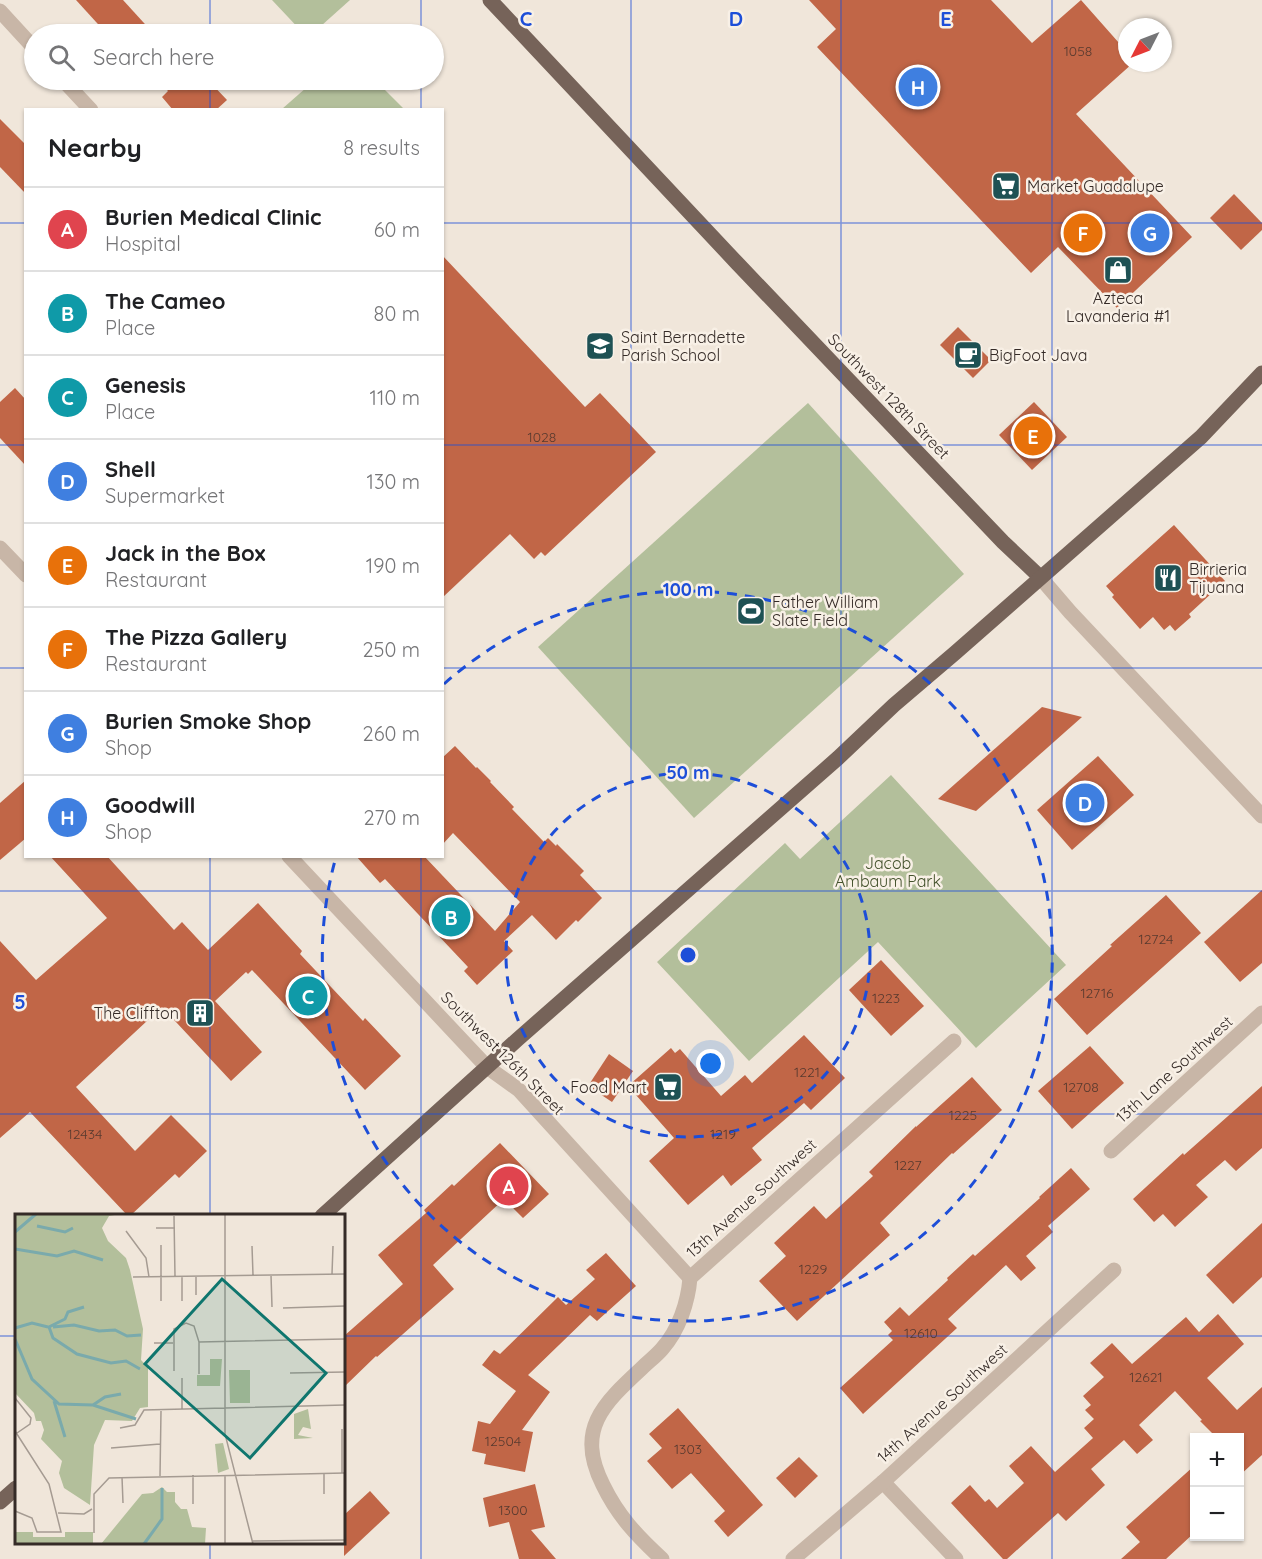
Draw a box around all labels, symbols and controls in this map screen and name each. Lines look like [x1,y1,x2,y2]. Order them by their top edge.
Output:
text: C [520,6,533,31]
text: D [729,6,743,31]
text: E [940,6,952,31]
north arrow [1118,18,1172,72]
search box [24,24,444,90]
icon: search [45,41,78,74]
house number: 1058 [1064,42,1092,60]
text: Search here [93,43,214,71]
pin: H [898,64,938,110]
text: Nearby [48,131,142,164]
text: 8 results [343,135,420,160]
supermarket icon: Market Guadalupe [990,170,1022,202]
place label: Market Guadalupe [1027,176,1164,196]
text: Burien Medical Clinic [105,203,321,231]
pin: F [1064,210,1102,256]
pin: G [1130,210,1170,256]
text: A [61,217,74,242]
text: 60 m [374,217,420,242]
text: Hospital [105,231,181,256]
shop icon: Azteca Lavanderia #1 [1102,254,1134,286]
text: The Cameo [105,287,225,315]
place label: Azteca Lavanderia #1 [1066,288,1170,326]
text: B [61,301,74,326]
text: 80 m [374,301,420,326]
text: Place [105,315,155,340]
place label: Saint Bernadette Parish School [621,327,745,365]
street label: Southwest 128th Street [824,329,954,463]
school or university icon: Saint Bernadette Parish School [584,330,616,362]
cafe icon: BigFoot Java [952,339,984,371]
place label: BigFoot Java [989,345,1088,365]
text: Genesis [105,371,186,399]
text: C [61,385,74,410]
text: 110 m [370,385,420,410]
text: Place [105,399,155,424]
pin: E [1014,414,1052,458]
house number: 1028 [528,428,556,446]
text: Shell [105,455,156,483]
text: D [60,469,75,494]
text: 130 m [367,469,420,494]
text: Supermarket [105,483,225,508]
text: Jack in the Box [105,539,265,567]
text: E [62,553,73,578]
text: 190 m [366,553,420,578]
place label: Birrieria Tijuana [1189,559,1247,597]
restaurant icon: Birrieria Tijuana [1152,562,1184,594]
text: Restaurant [105,567,207,592]
text: 100 m [663,578,713,601]
place label: Father William Slate Field [772,592,878,630]
sports icon: Father William Slate Field [735,595,767,627]
text: The Pizza Gallery [105,623,287,651]
text: F [62,637,73,662]
text: 250 m [362,637,420,662]
text: Restaurant [105,651,207,676]
text: Burien Smoke Shop [105,707,311,735]
text: G [61,721,74,746]
text: 260 m [363,721,420,746]
text: Shop [105,735,152,760]
text: 50 m [666,761,710,784]
pin: D [1066,780,1104,826]
text: Goodwill [105,791,196,819]
text: H [60,805,75,830]
text: 270 m [363,805,420,830]
text: Shop [105,819,152,844]
park label: Jacob Ambaum Park [835,853,941,891]
pin: B [432,894,470,940]
house number: 12724 [1139,930,1173,948]
centre of rings [678,945,698,965]
pin: C [288,974,328,1018]
house number: 12716 [1080,984,1114,1002]
street label: Southwest 126th Street [437,987,569,1119]
text: 5 [14,989,26,1014]
house number: 1223 [872,989,900,1007]
building icon: The Cliffton [184,997,216,1029]
place label: The Cliffton [94,1003,179,1023]
street label: 13th Lane Southwest [1111,1011,1237,1127]
your location [696,1049,725,1078]
house number: 1221 [794,1063,820,1081]
supermarket icon: Food Mart [652,1071,684,1103]
place label: Food Mart [570,1077,647,1097]
house number: 12708 [1063,1078,1099,1096]
house number: 1225 [949,1106,977,1124]
house number: 12434 [68,1125,102,1143]
house number: 1219 [710,1125,736,1143]
street label: 13th Avenue Southwest [682,1134,820,1262]
house number: 1227 [894,1156,922,1174]
pin: A [490,1164,528,1208]
inset map [15,1214,345,1544]
house number: 1229 [799,1260,827,1278]
house number: 12610 [904,1324,938,1342]
street label: 14th Avenue Southwest [873,1339,1011,1467]
house number: 12621 [1129,1368,1163,1386]
house number: 12504 [485,1432,521,1450]
map controls [1190,1433,1244,1541]
button: + [1190,1433,1244,1487]
house number: 1303 [674,1440,702,1458]
button: − [1190,1487,1244,1541]
house number: 1300 [498,1501,528,1519]

